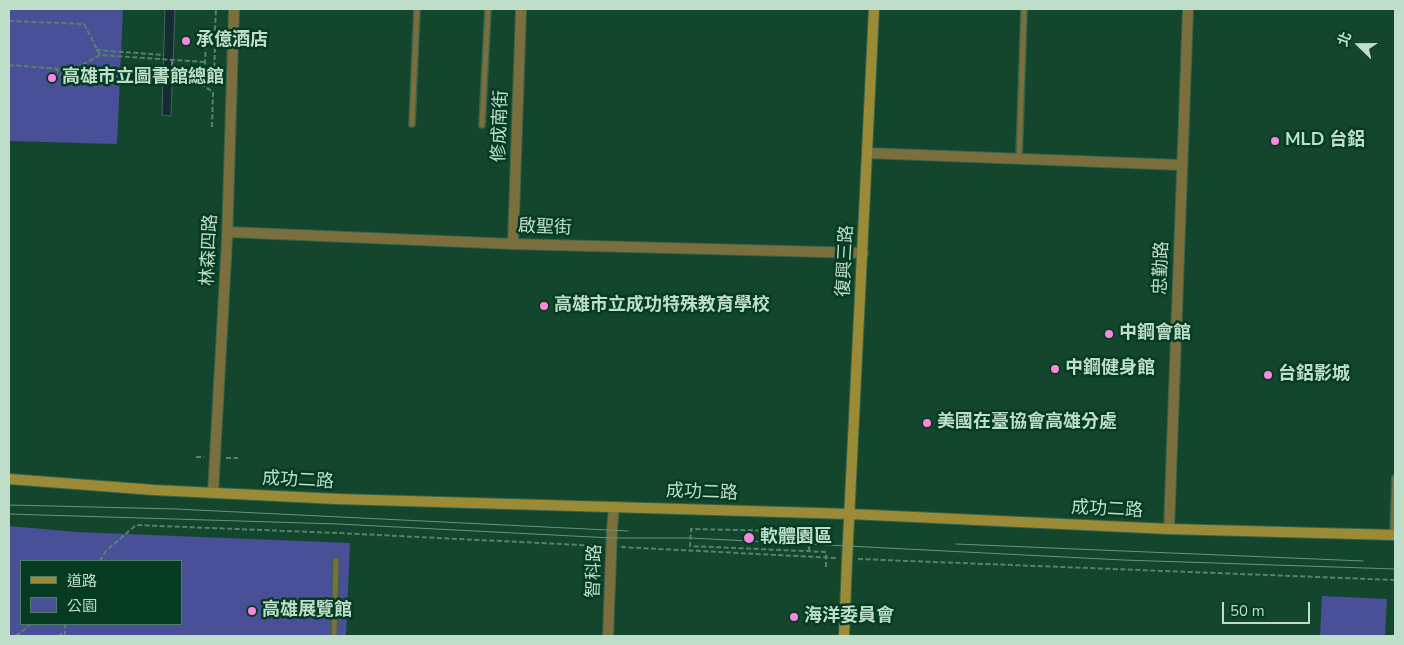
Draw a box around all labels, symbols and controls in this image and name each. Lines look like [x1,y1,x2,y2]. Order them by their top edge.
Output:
north arrow [1334,20,1384,70]
text: 北 [1333,29,1356,49]
place label: 承億酒店 [196,30,268,52]
marker: 承億酒店 [180,35,192,47]
place label: 高雄市立圖書館總館 [62,67,224,89]
marker: 高雄市立圖書館總館 [46,72,58,84]
street label: 修成南街 [489,90,513,162]
place label: MLD 台鋁 [1285,130,1365,152]
marker: MLD 台鋁 [1269,135,1281,147]
street label: 林森四路 [197,213,223,287]
street label: 啟聖街 [518,216,572,240]
street label: 復興三路 [833,224,859,298]
street label: 忠勤路 [1150,241,1174,295]
place label: 高雄市立成功特殊教育學校 [554,295,770,317]
marker: 高雄市立成功特殊教育學校 [538,300,550,312]
place label: 中鋼會館 [1119,323,1191,345]
marker: 中鋼會館 [1103,328,1115,340]
place label: 中鋼健身館 [1065,358,1155,380]
marker: 中鋼健身館 [1049,363,1061,375]
place label: 台鋁影城 [1278,364,1350,386]
marker: 台鋁影城 [1262,369,1274,381]
place label: 美國在臺協會高雄分處 [937,412,1117,434]
marker: 美國在臺協會高雄分處 [921,417,933,429]
street label: 成功二路 [261,468,335,494]
street label: 成功二路 [666,481,738,505]
street label: 成功二路 [1070,497,1144,523]
place label: 軟體園區 [760,527,832,549]
marker: 軟體園區 [742,531,756,545]
street label: 智科路 [583,544,607,598]
legend [20,560,182,625]
text: 道路 [67,571,97,591]
scale bar [1224,592,1312,624]
text: 公園 [67,596,97,616]
place label: 高雄展覽館 [262,600,352,622]
text: 50 m [1230,601,1265,621]
marker: 高雄展覽館 [246,605,258,617]
place label: 海洋委員會 [804,606,894,628]
marker: 海洋委員會 [788,611,800,623]

